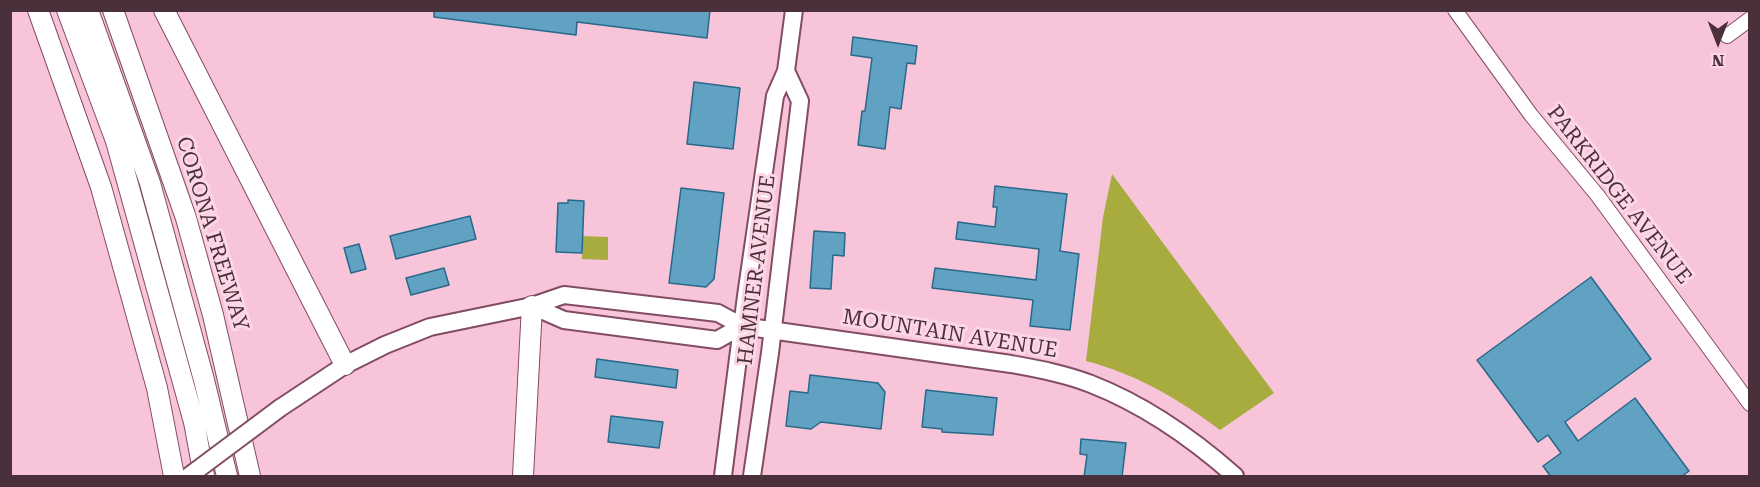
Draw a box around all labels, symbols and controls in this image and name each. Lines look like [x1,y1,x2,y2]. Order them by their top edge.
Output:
north arrow [1688,12,1748,72]
text: N [1712,51,1724,70]
street label: PARKRIDGE AVENUE [1541,101,1697,289]
street label: CORONA FREEWAY [170,134,254,334]
street label: HAMNER AVENUE [733,174,781,366]
street label: MOUNTAIN AVENUE [841,305,1059,363]

